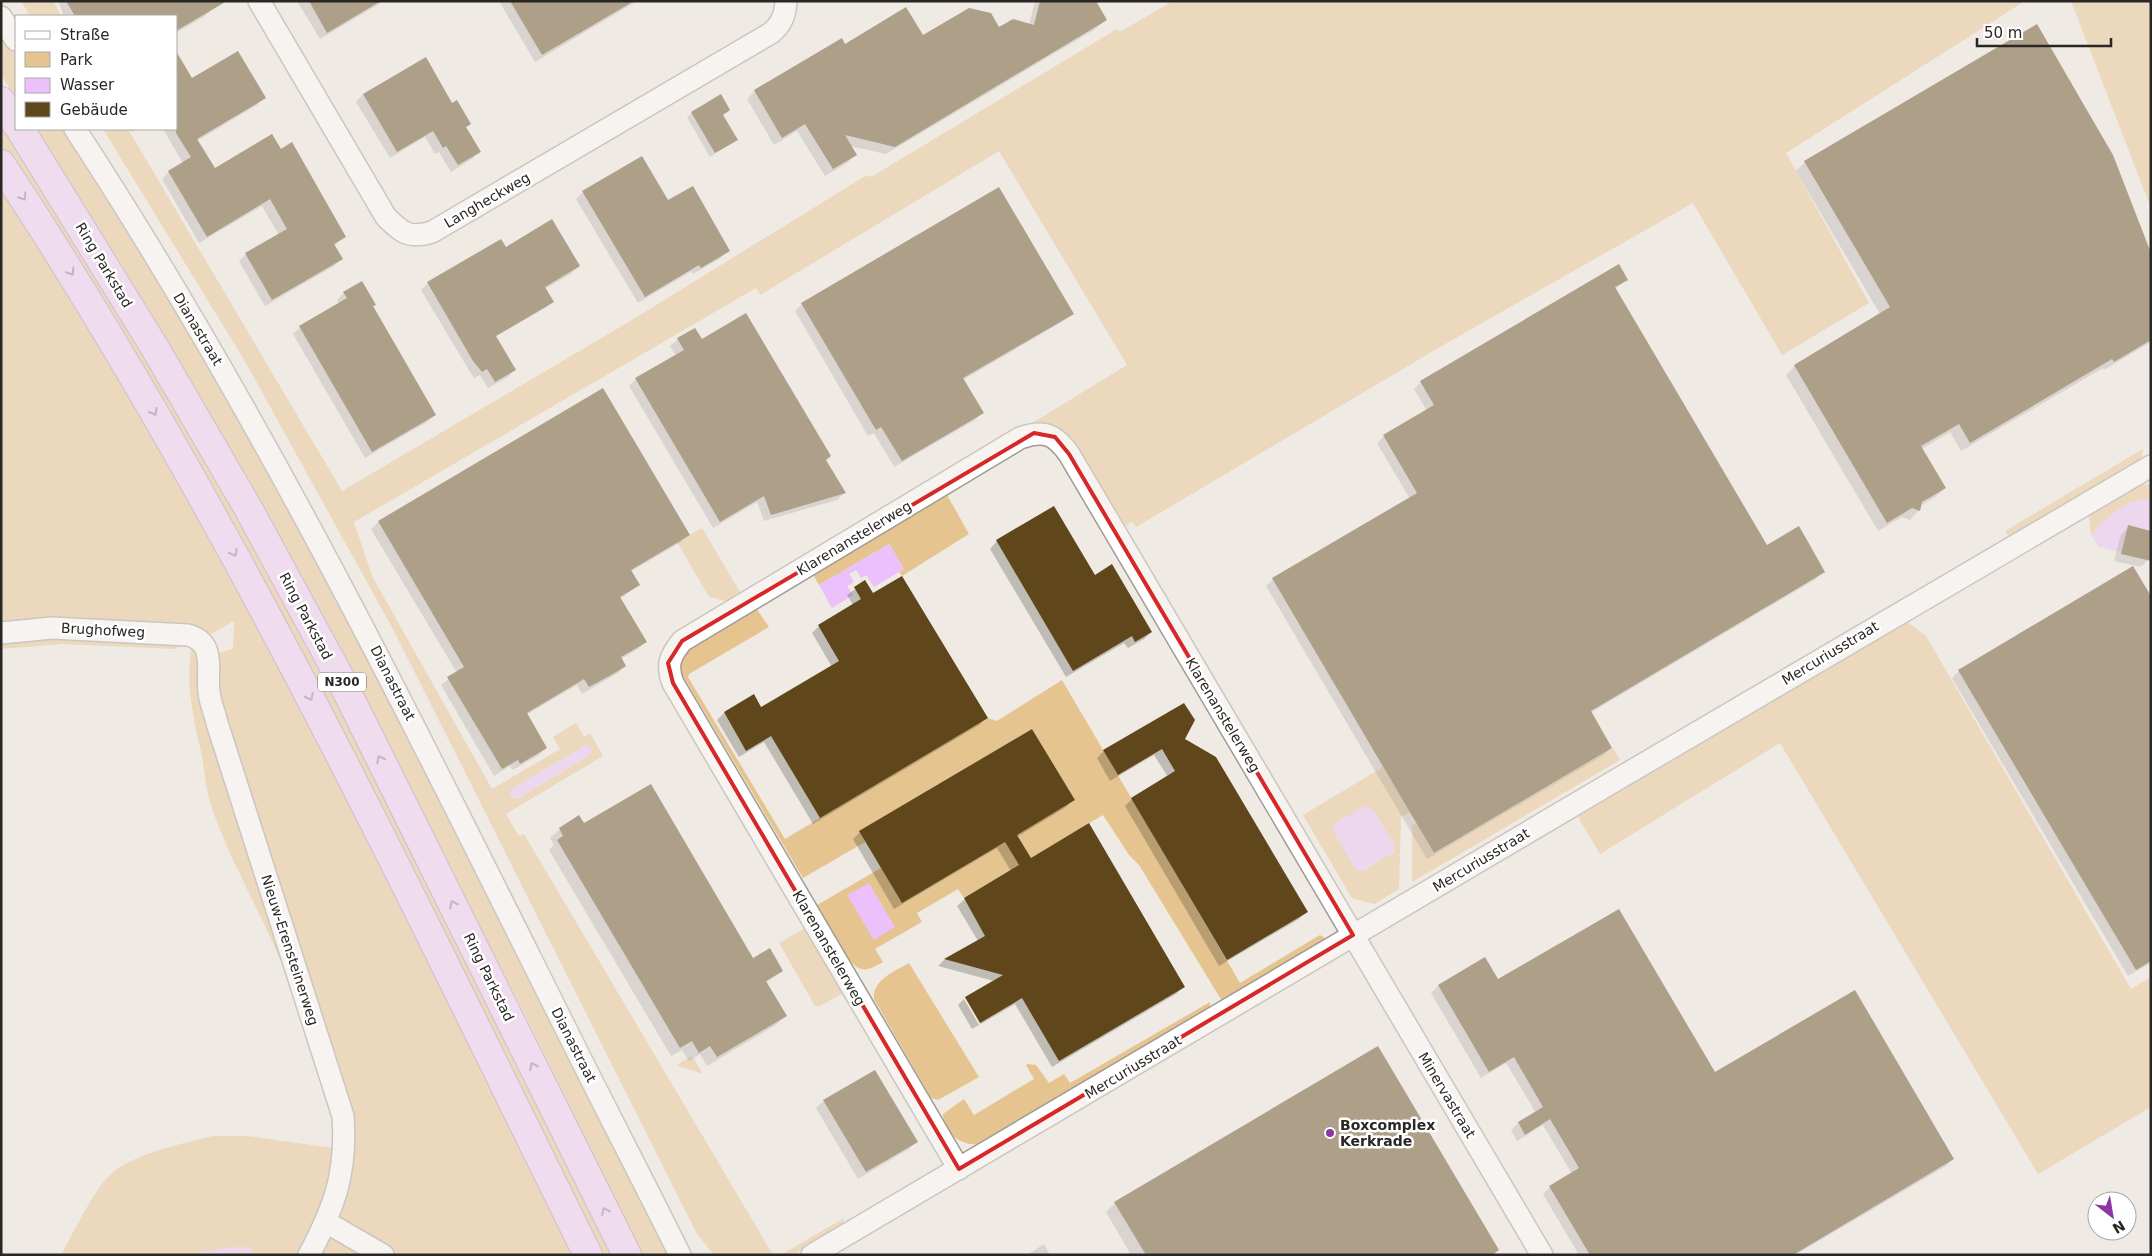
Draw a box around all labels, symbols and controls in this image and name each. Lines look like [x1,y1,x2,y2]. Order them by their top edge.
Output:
legend [15,15,178,130]
scale bar [1977,15,2111,47]
text: 50 m [1984,24,2022,42]
text: Straße [60,26,109,44]
text: Park [60,51,93,69]
text: Wasser [60,76,115,94]
text: Gebäude [60,101,128,119]
street label: Langheckweg [441,169,533,231]
one-way arrow [17,192,26,201]
street label: Ring Parkstad [72,220,136,310]
one-way arrow [64,267,74,276]
street label: Dianastraat [170,290,226,369]
one-way arrow [147,407,157,416]
street label: Klarenanstelerweg [794,497,914,579]
one-way arrow [228,548,238,557]
street label: Ring Parkstad [276,570,336,662]
street label: Mercuriusstraat [1779,618,1882,688]
street label: Brughofweg [61,620,145,640]
street label: Dianastraat [367,643,419,724]
street label: Klarenanstelerweg [1182,655,1264,775]
road number: N300 [318,672,366,692]
one-way arrow [304,692,314,701]
one-way arrow [376,755,386,764]
street label: Mercuriusstraat [1430,825,1533,895]
street label: Nieuw-Erensteinerweg [258,873,322,1027]
street label: Klarenanstelerweg [789,887,869,1009]
one-way arrow [449,900,459,909]
street label: Ring Parkstad [461,930,517,1024]
street label: Dianastraat [548,1005,600,1086]
street label: Mercuriusstraat [1082,1032,1185,1102]
street label: Minervastraat [1415,1049,1479,1141]
one-way arrow [529,1062,539,1071]
place label: Boxcomplex Kerkrade [1340,1117,1435,1149]
marker: Boxcomplex Kerkrade [1324,1127,1336,1139]
north arrow [2087,1191,2137,1241]
one-way arrow [601,1207,611,1216]
text: N [2110,1217,2128,1237]

